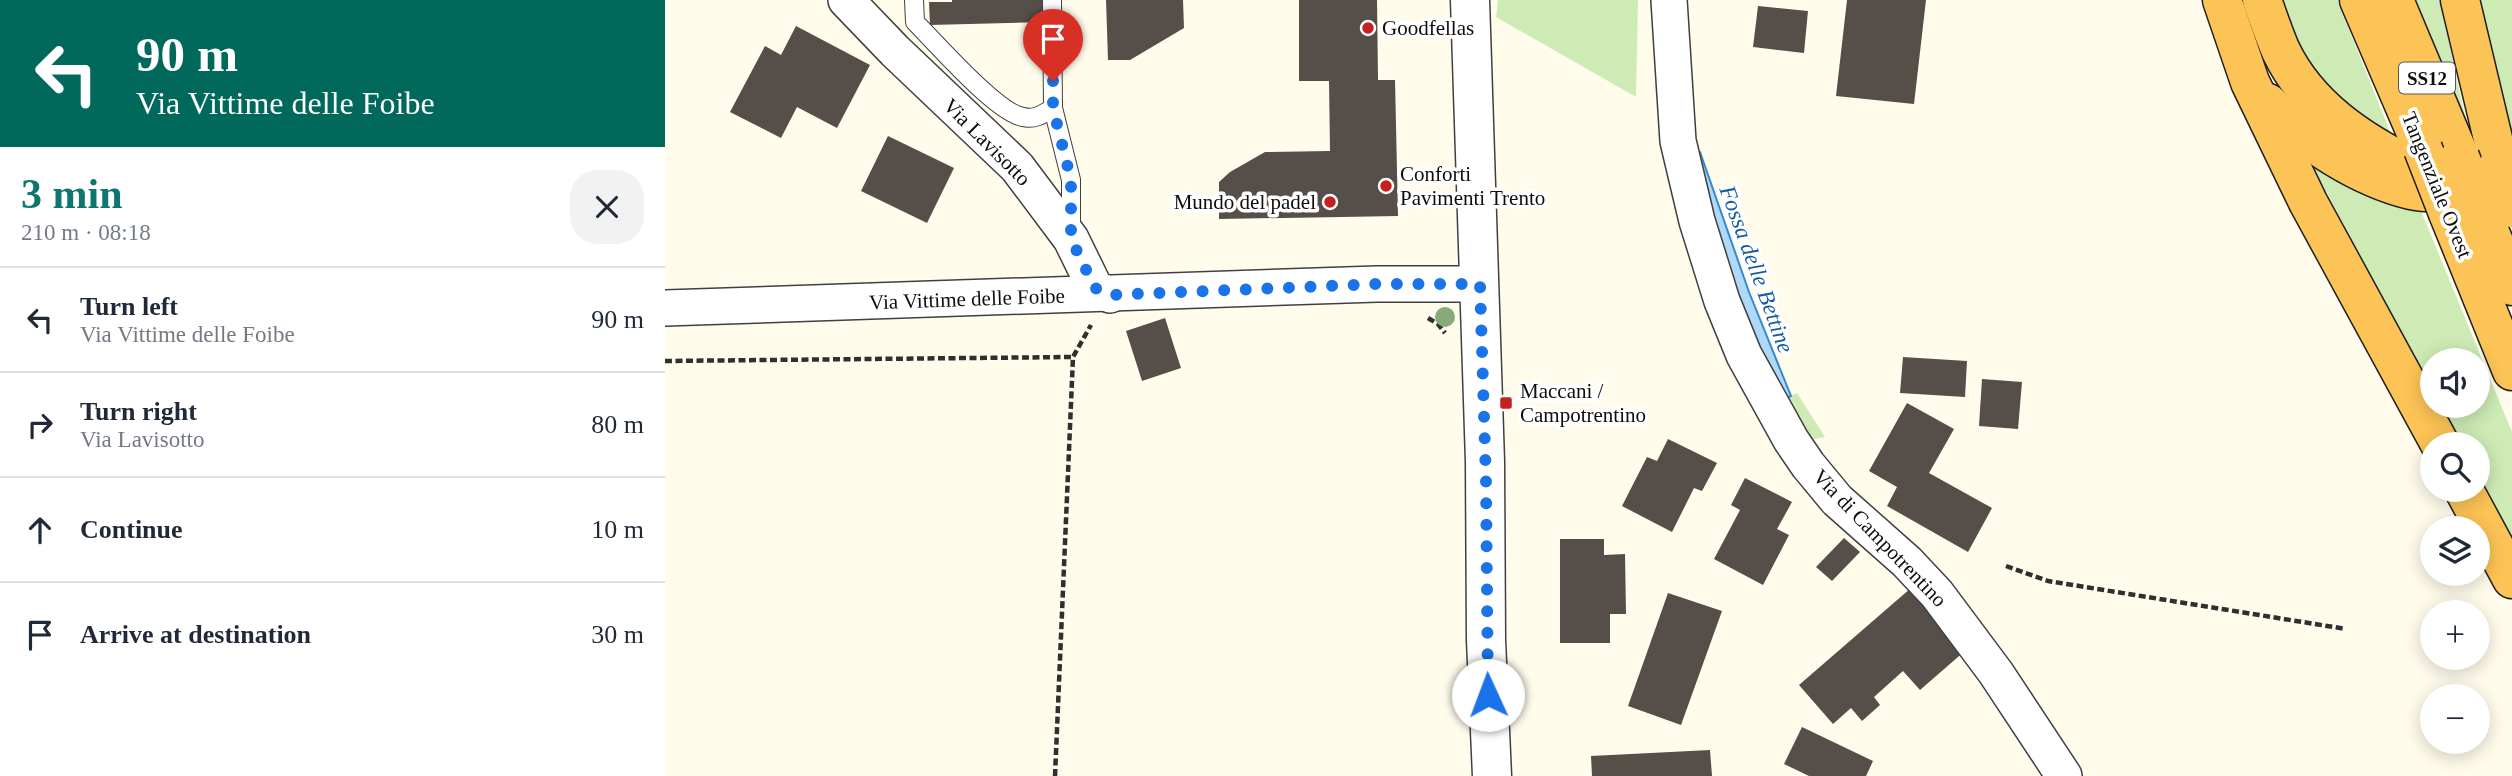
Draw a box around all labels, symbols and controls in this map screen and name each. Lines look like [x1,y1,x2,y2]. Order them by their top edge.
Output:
pin [1023,9,1083,81]
place label: Goodfellas [1382,16,1474,40]
icon: arrive [1034,20,1072,58]
marker: Goodfellas [1360,20,1376,36]
text: 90 m [136,27,238,82]
icon: left [21,28,112,119]
road number: SS12 [2399,62,2455,94]
text: Via Vittime delle Foibe [136,85,435,121]
street label: Via Lavisotto [938,93,1036,191]
street label: Tangenziale Ovest [2397,108,2477,262]
place label: Conforti Pavimenti Trento [1400,162,1545,210]
button: close [570,170,644,244]
text: 3 min [21,171,123,217]
marker: Conforti Pavimenti Trento [1378,178,1394,194]
water label: Fossa delle Bettine [1714,181,1798,356]
place label: Mundo del padel [1174,190,1316,214]
marker: Mundo del padel [1322,194,1338,210]
text: 210 m · 08:18 [21,220,151,245]
street label: Via Vittime delle Foibe [869,284,1065,314]
text: Turn left [80,292,178,321]
icon: left [21,301,59,339]
text: 90 m [591,305,644,334]
text: Via Vittime delle Foibe [80,322,295,347]
map controls [2420,348,2490,754]
button: sound [2420,348,2490,418]
place label: Maccani / Campotrentino [1520,379,1646,427]
marker: Maccani / Campotrentino [1498,395,1514,411]
text: Turn right [80,397,197,426]
icon: right [21,406,59,444]
text: 80 m [591,410,644,439]
text: Via Lavisotto [80,427,204,452]
button: search [2420,432,2490,502]
street label: Via di Campotrentino [1808,464,1952,612]
icon: ahead [21,511,59,549]
text: Continue [80,515,183,544]
text: 10 m [591,515,644,544]
button: layers [2420,516,2490,586]
button: + [2420,600,2490,670]
icon: arrive [21,616,59,654]
text: Arrive at destination [80,620,311,649]
text: 30 m [591,620,644,649]
position arrow [1451,658,1525,732]
button: − [2420,684,2490,754]

